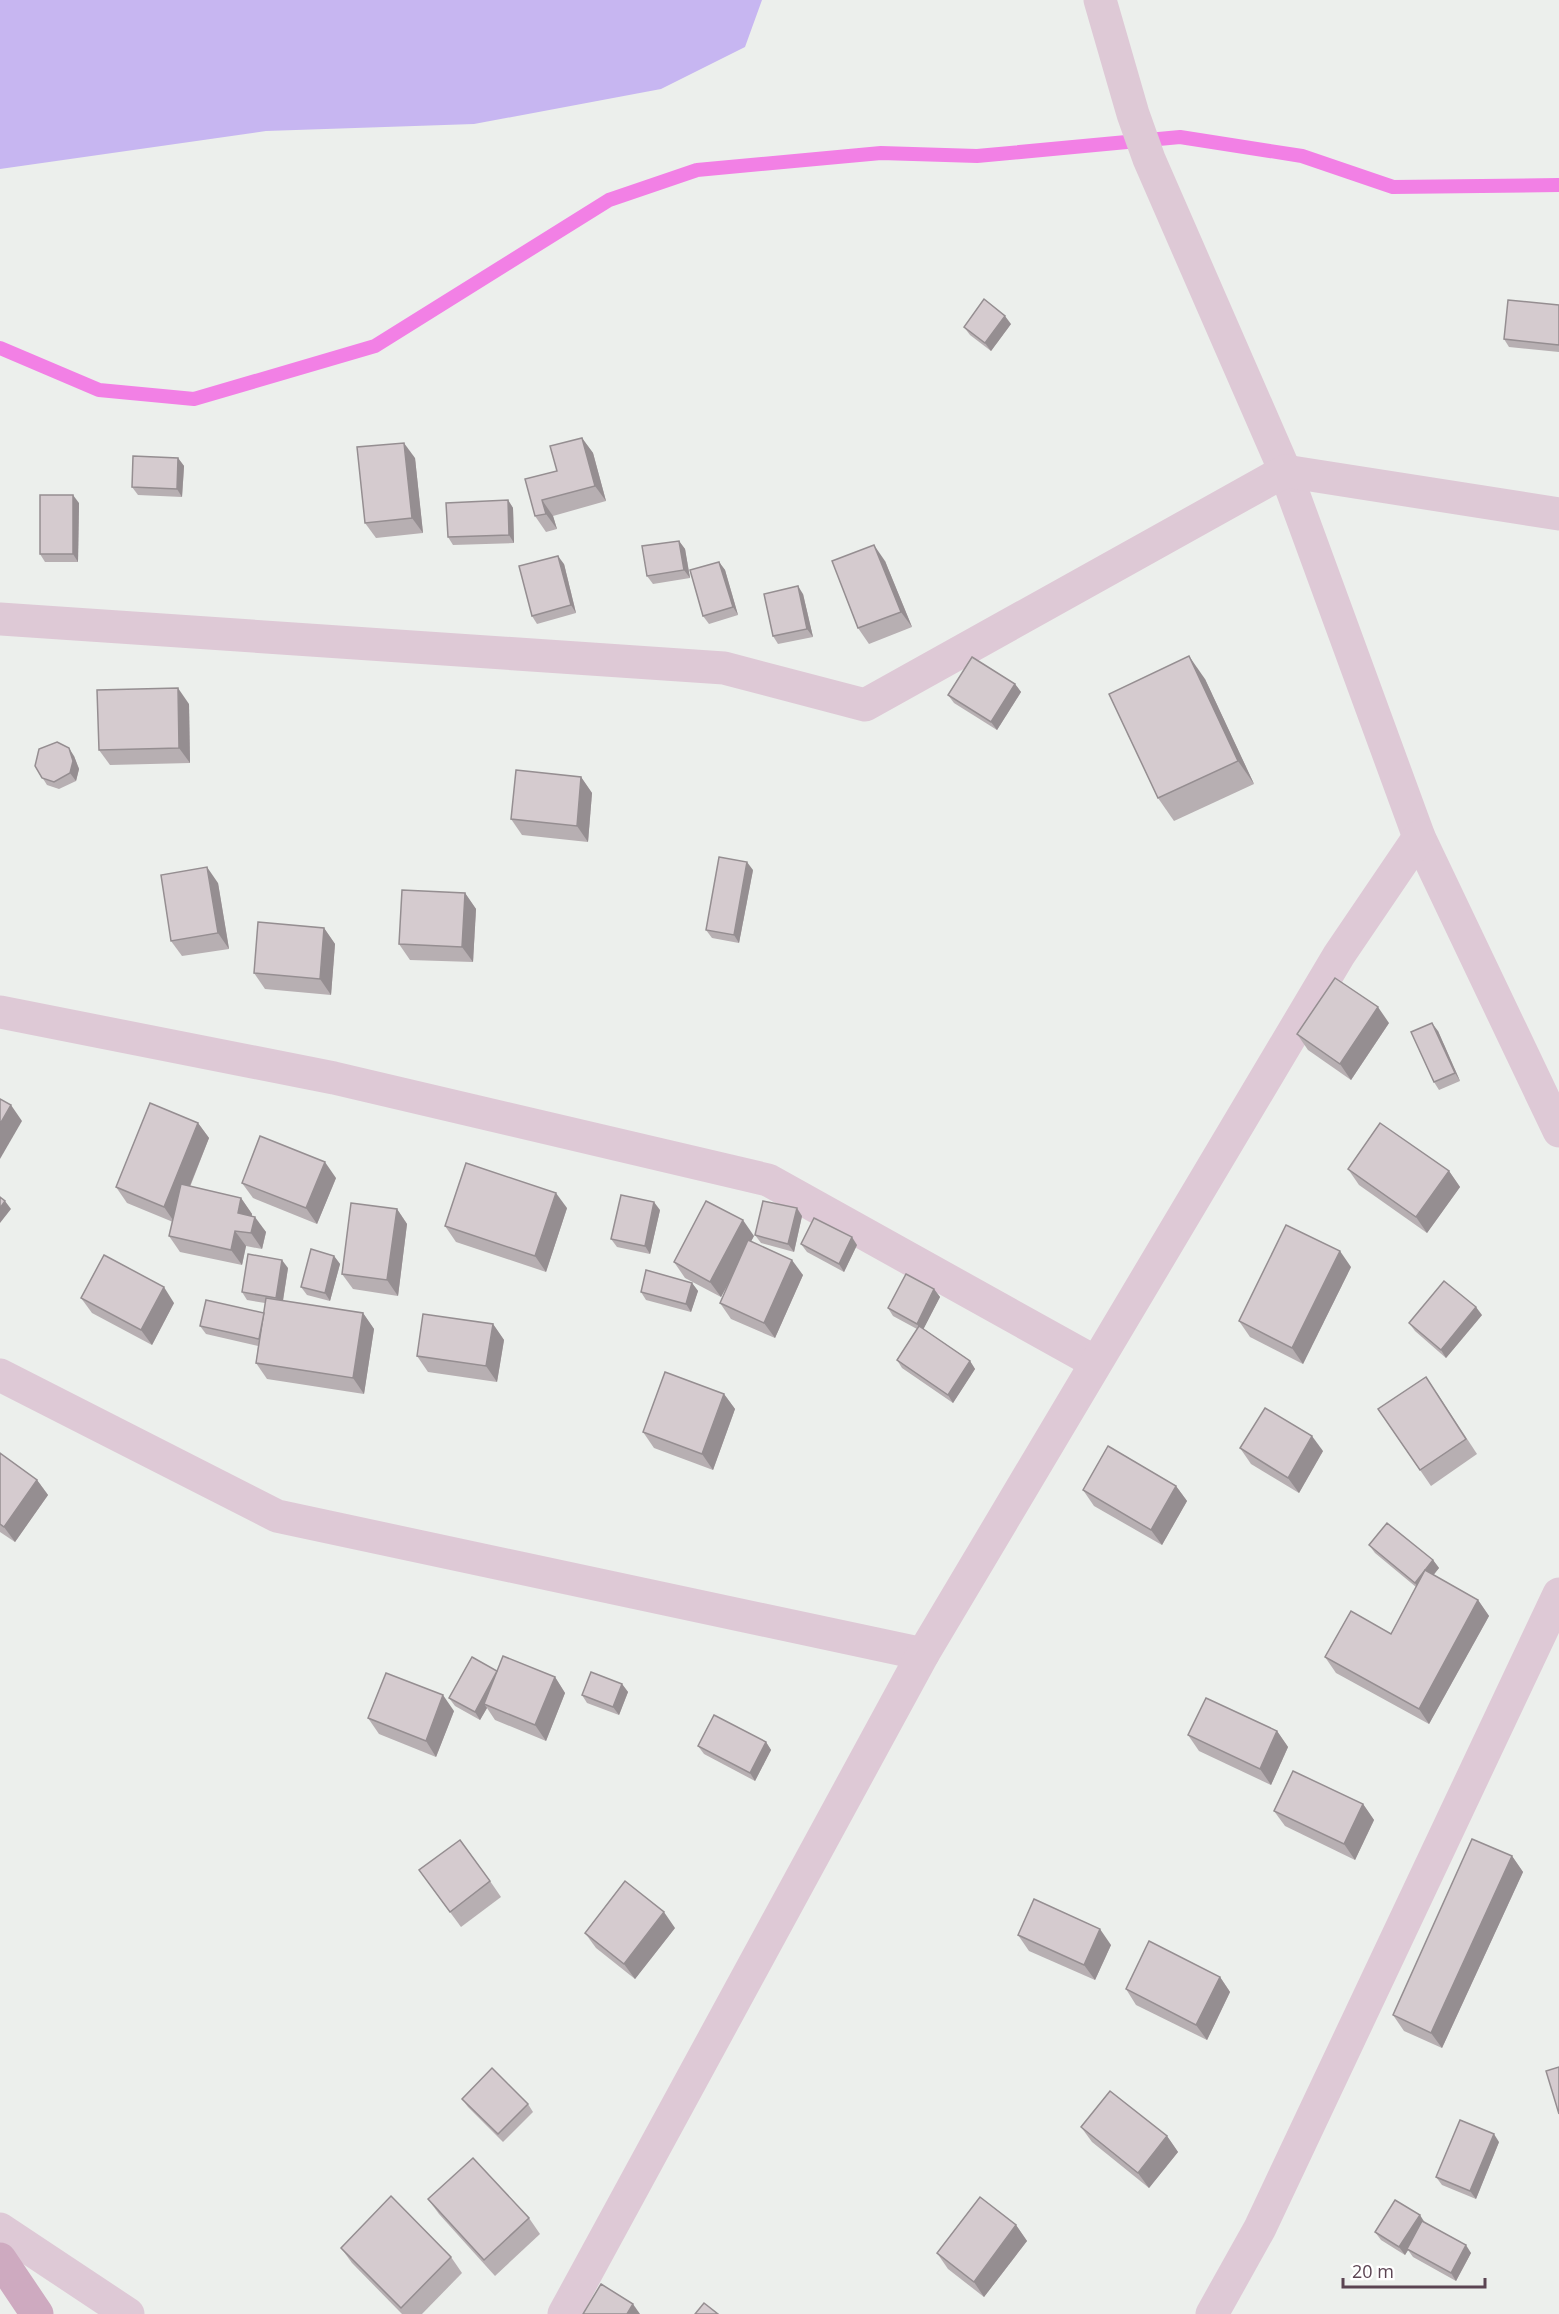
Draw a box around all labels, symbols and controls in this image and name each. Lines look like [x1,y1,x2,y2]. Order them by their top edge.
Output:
scale bar [1343,2251,1486,2289]
text: 20 m [1352,2259,1394,2283]

